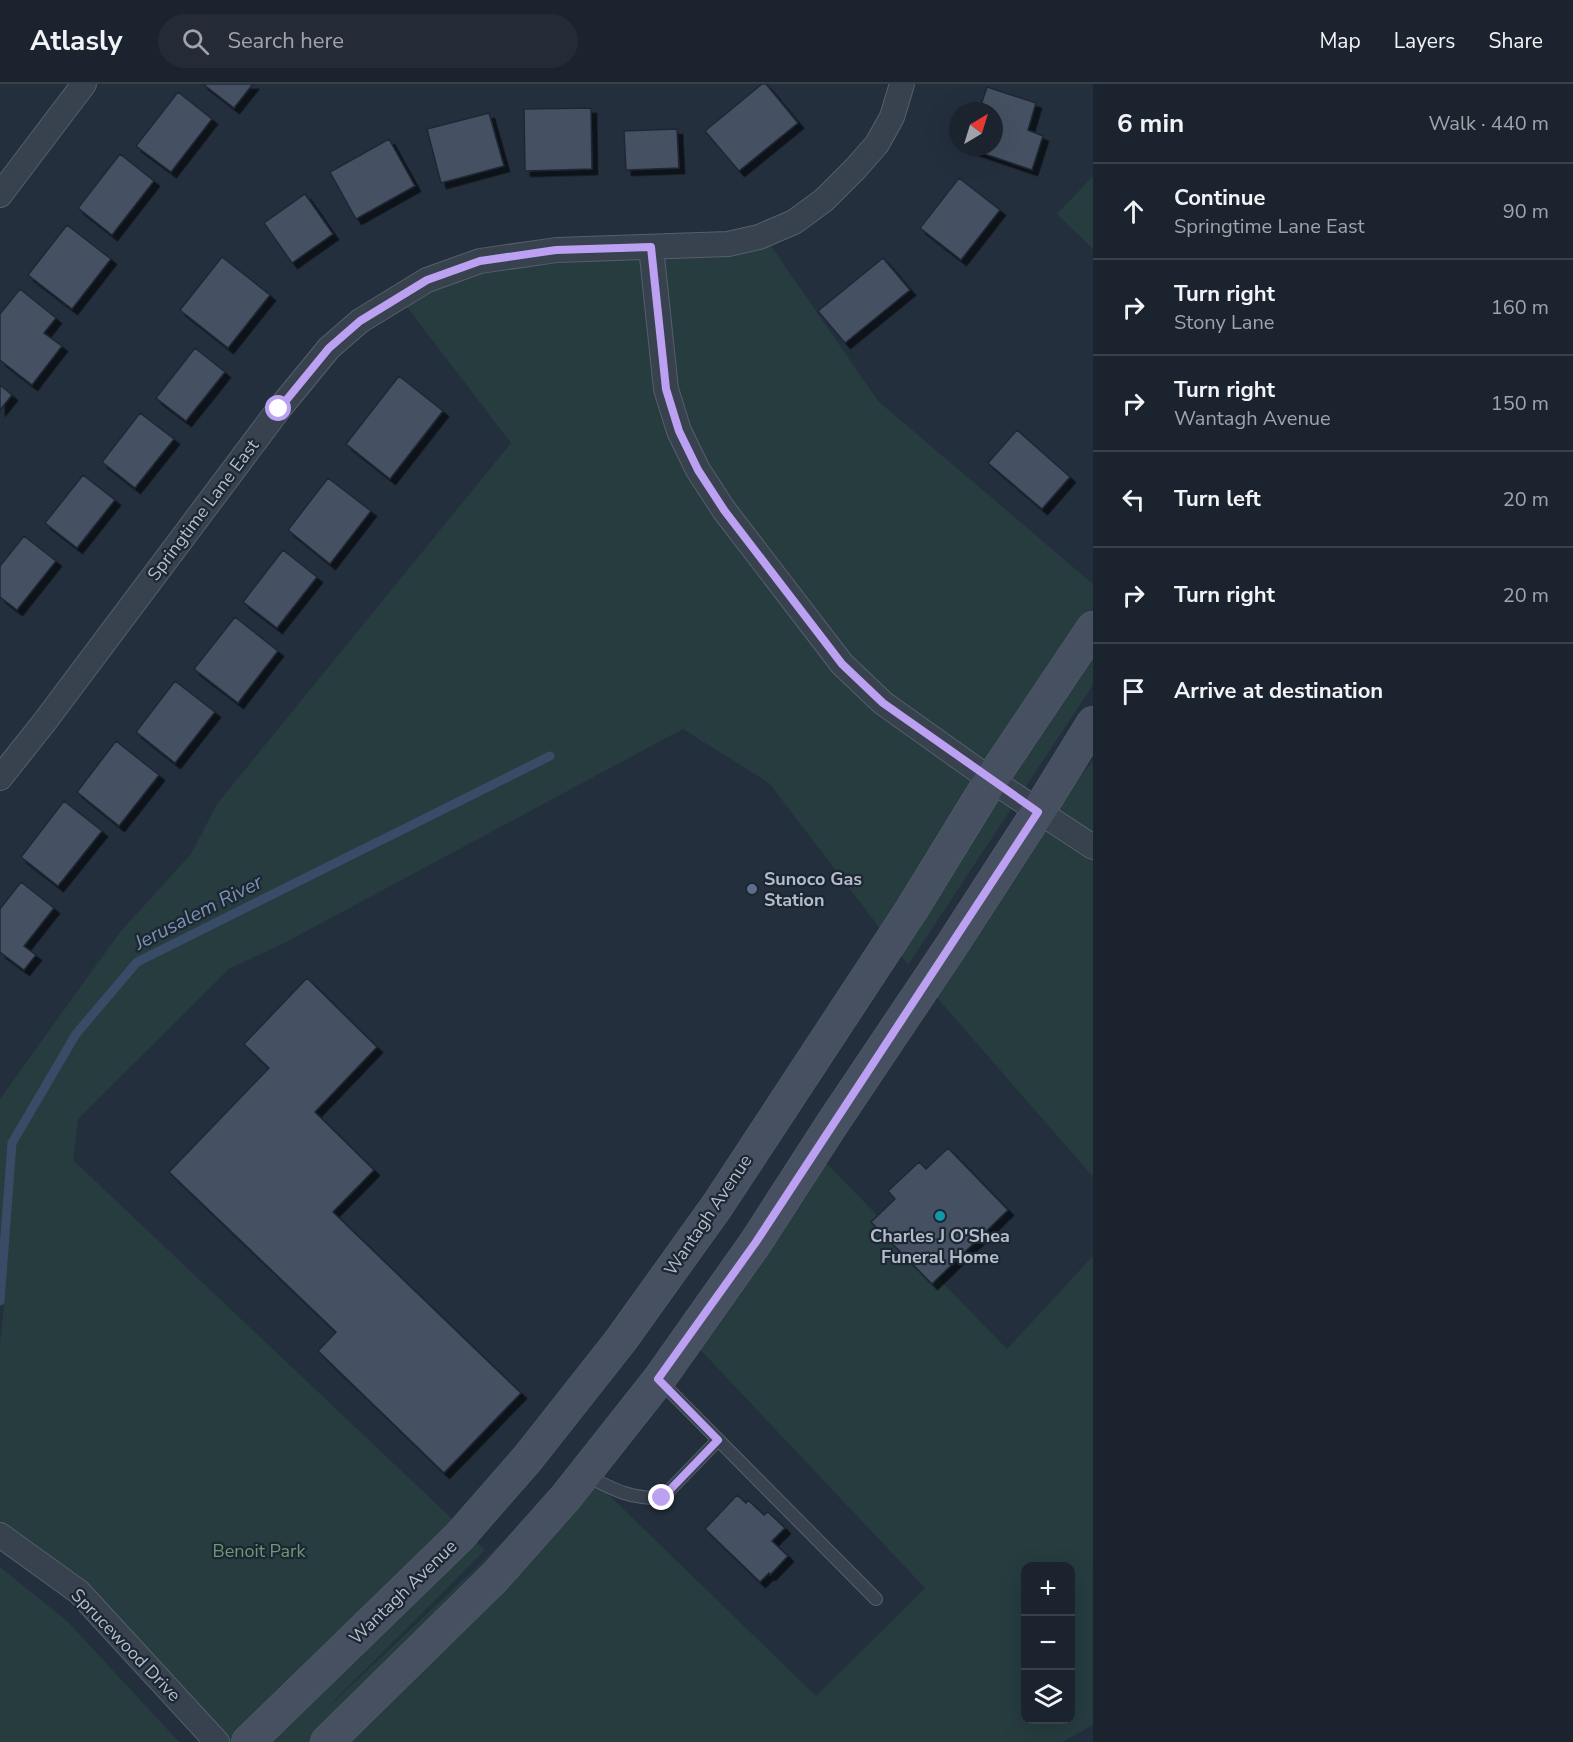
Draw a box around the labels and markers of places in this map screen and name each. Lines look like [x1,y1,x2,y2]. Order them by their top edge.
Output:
place label: Sunoco Gas Station [764,867,862,912]
marker: Sunoco Gas Station [745,882,759,896]
marker: Charles J O'Shea Funeral Home [933,1209,947,1223]
place label: Charles J O'Shea Funeral Home [870,1224,1010,1269]

